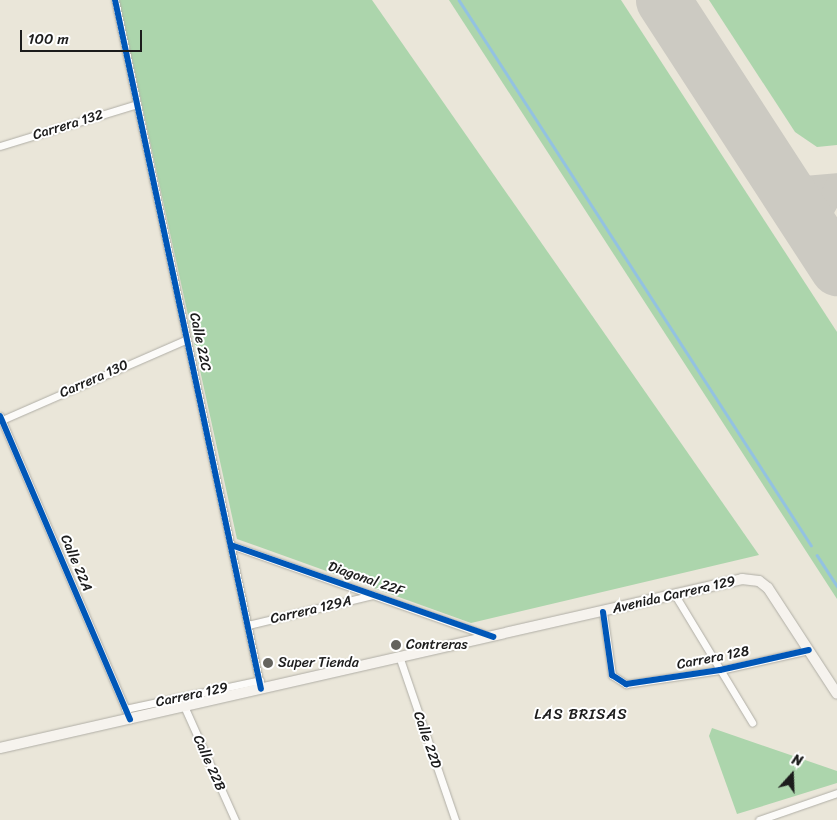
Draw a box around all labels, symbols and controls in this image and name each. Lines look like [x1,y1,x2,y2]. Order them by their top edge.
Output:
scale bar [22,20,145,52]
text: 100 m [28,26,69,52]
street label: Carrera 132 [31,106,105,144]
street label: Calle 22C [186,311,214,373]
street label: Carrera 130 [57,356,131,402]
street label: Calle 22A [57,532,95,594]
street label: Diagonal 22F [326,558,406,600]
street label: Avenida Carrera 129 [611,573,737,617]
street label: Carrera 129A [269,593,353,627]
place label: Contreras [406,637,468,653]
marker: Contreras [390,639,402,651]
street label: Carrera 128 [675,643,751,673]
place label: Super Tienda [278,655,359,671]
marker: Super Tienda [262,657,274,669]
street label: Carrera 129 [154,679,230,711]
district label: LAS BRISAS [534,706,628,724]
street label: Calle 22D [409,709,445,771]
street label: Calle 22B [189,732,229,794]
text: N [788,747,806,774]
north arrow [767,750,817,800]

